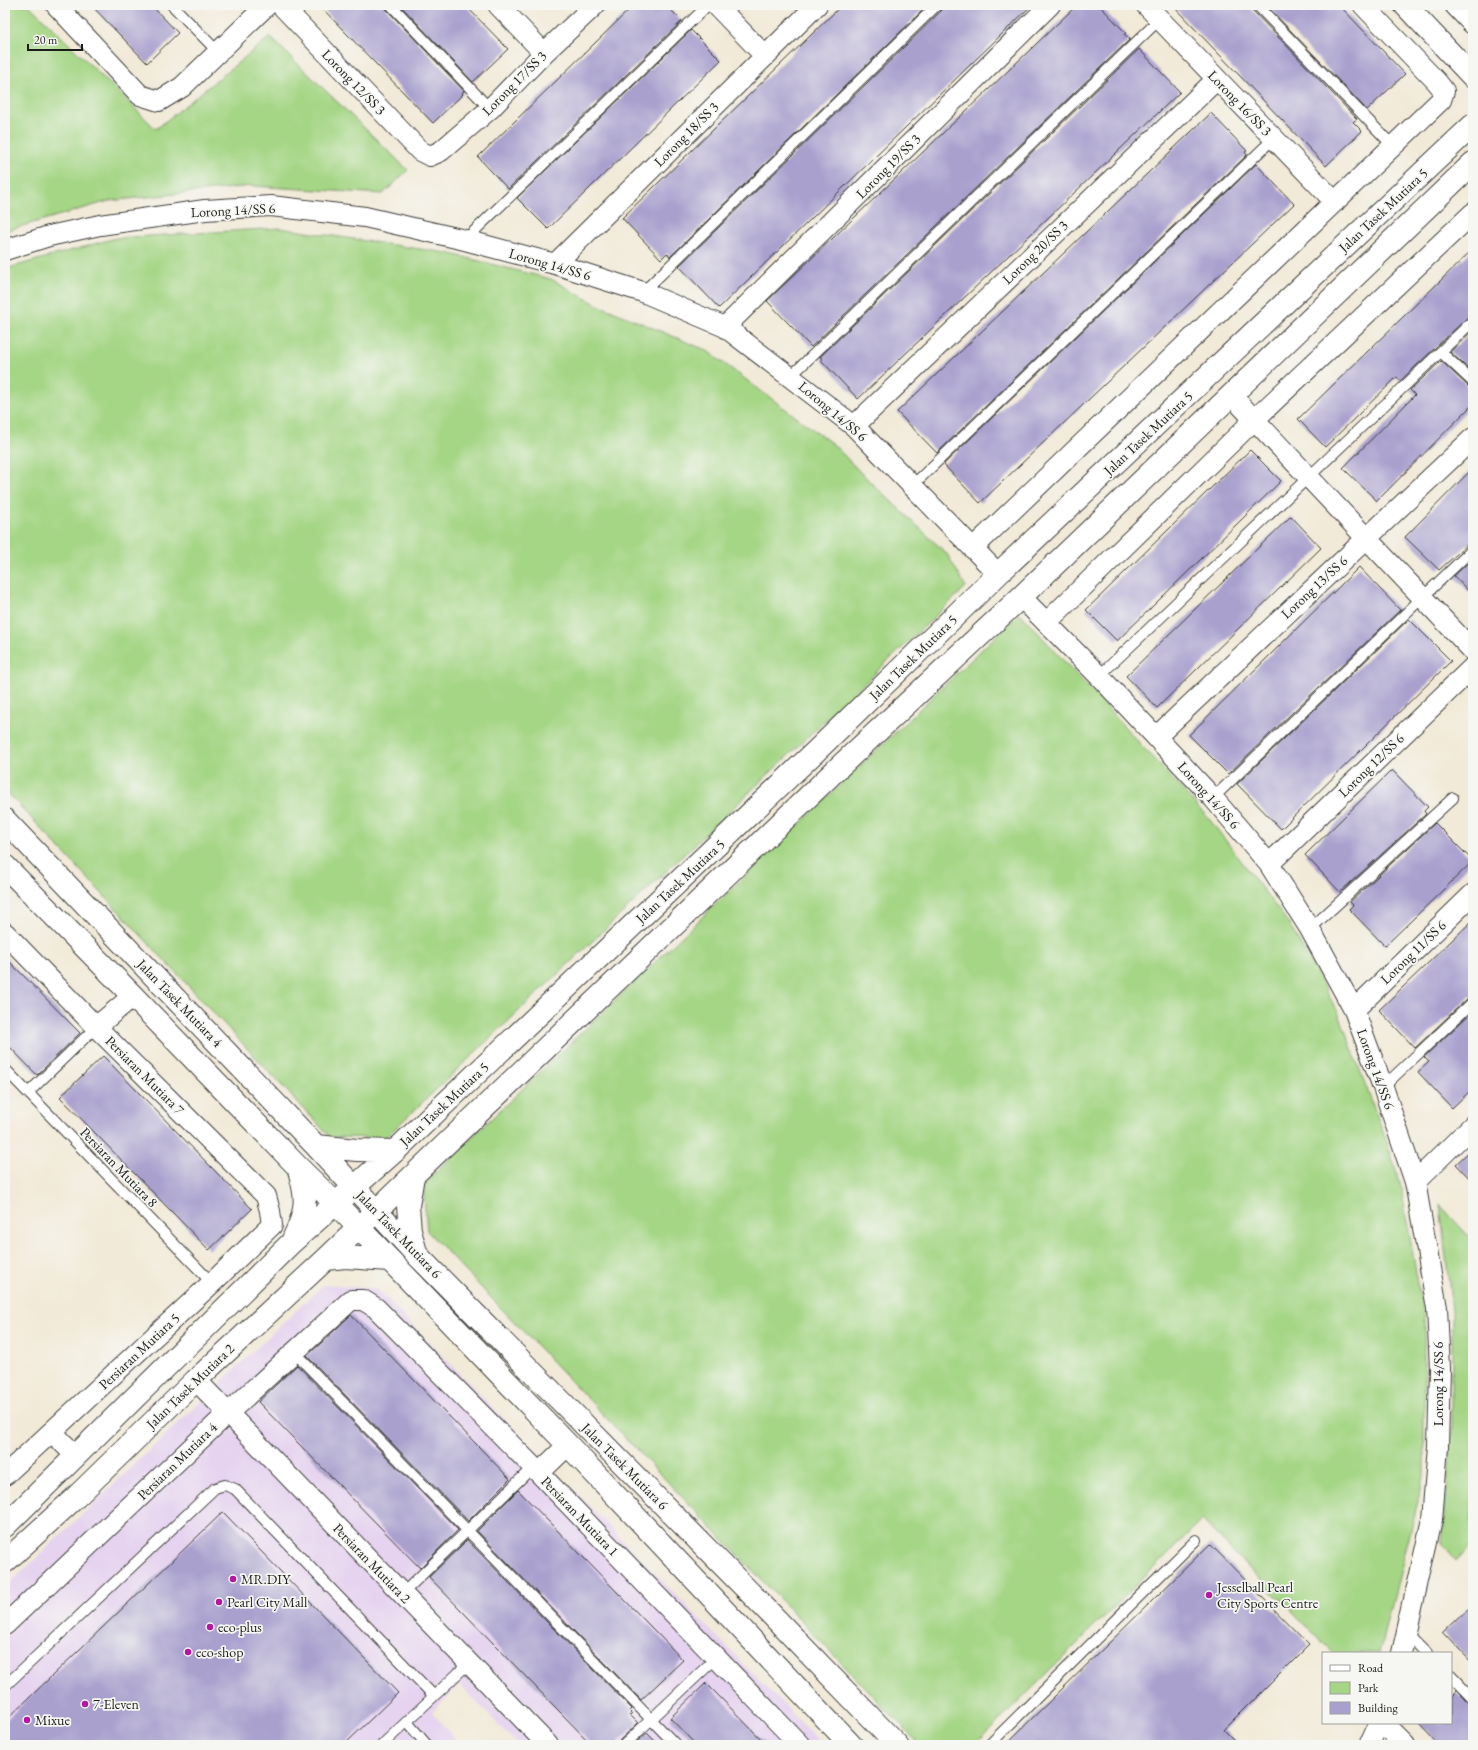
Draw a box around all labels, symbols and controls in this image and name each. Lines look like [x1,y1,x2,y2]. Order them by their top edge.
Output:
scale bar [28,26,82,52]
text: 20 m [34,32,58,48]
street label: Lorong 12/SS 3 [318,45,390,119]
street label: Lorong 17/SS 3 [478,47,550,119]
street label: Lorong 16/SS 3 [1204,66,1276,140]
street label: Lorong 18/SS 3 [650,98,722,170]
street label: Lorong 19/SS 3 [852,130,924,202]
street label: Jalan Tasek Mutiara 5 [1334,164,1431,257]
street label: Lorong 14/SS 6 [190,199,276,221]
street label: Lorong 20/SS 3 [998,216,1072,288]
street label: Lorong 14/SS 6 [507,244,593,284]
street label: Lorong 14/SS 6 [795,377,871,445]
street label: Jalan Tasek Mutiara 5 [1099,387,1196,480]
street label: Lorong 13/SS 6 [1277,551,1351,622]
street label: Jalan Tasek Mutiara 5 [864,610,961,704]
street label: Lorong 12/SS 6 [1334,729,1408,801]
street label: Lorong 14/SS 6 [1174,758,1244,833]
street label: Jalan Tasek Mutiara 5 [631,835,728,928]
street label: Lorong 11/SS 6 [1376,916,1450,988]
street label: Jalan Tasek Mutiara 4 [133,954,227,1051]
street label: Lorong 14/SS 6 [1353,1026,1399,1112]
street label: Persiaran Mutiara 7 [102,1032,188,1118]
street label: Jalan Tasek Mutiara 5 [395,1058,492,1151]
street label: Persiaran Mutiara 8 [76,1123,162,1211]
street label: Jalan Tasek Mutiara 6 [352,1185,446,1282]
street label: Persiaran Mutiara 5 [95,1309,183,1393]
street label: Jalan Tasek Mutiara 2 [141,1339,238,1433]
street label: Lorong 14/SS 6 [1429,1341,1447,1426]
street label: Persiaran Mutiara 4 [133,1418,221,1504]
street label: Jalan Tasek Mutiara 6 [577,1418,672,1513]
street label: Persiaran Mutiara 1 [537,1472,623,1560]
street label: Persiaran Mutiara 2 [329,1519,415,1607]
place label: MR.DIY [241,1570,291,1588]
marker: MR.DIY [228,1574,238,1584]
place label: Jesselball Pearl City Sports Centre [1216,1578,1319,1612]
marker: Jesselball Pearl City Sports Centre [1204,1590,1214,1600]
place label: Pearl City Mall [227,1593,308,1611]
marker: Pearl City Mall [214,1597,224,1607]
place label: eco-plus [218,1618,262,1636]
marker: eco-plus [205,1622,215,1632]
place label: eco-shop [196,1643,243,1661]
marker: eco-shop [183,1647,193,1657]
legend [1322,1652,1452,1724]
text: Road [1358,1660,1384,1676]
text: Park [1358,1680,1379,1696]
place label: 7-Eleven [93,1695,140,1713]
marker: 7-Eleven [80,1699,90,1709]
text: Building [1358,1700,1399,1716]
place label: Mixue [35,1711,70,1729]
marker: Mixue [22,1715,32,1725]

